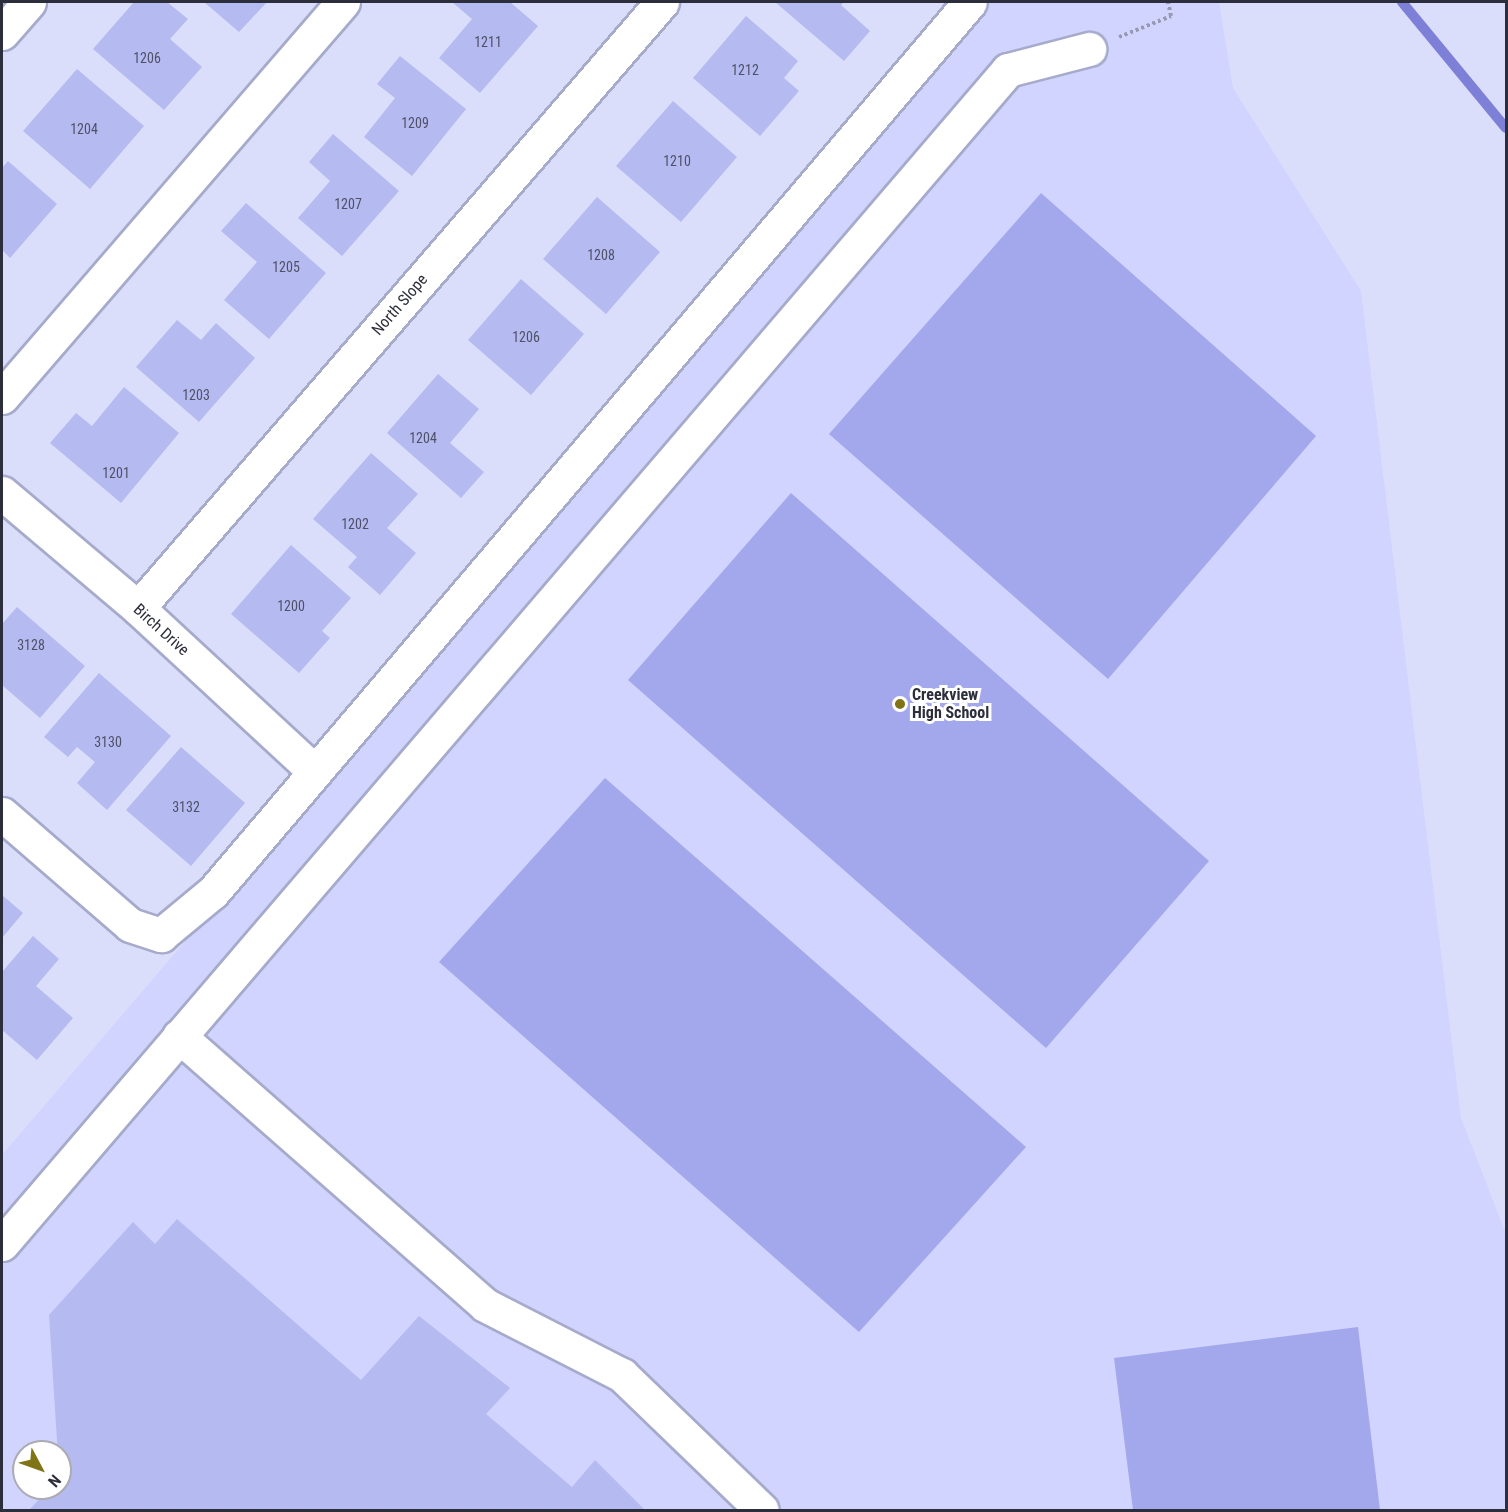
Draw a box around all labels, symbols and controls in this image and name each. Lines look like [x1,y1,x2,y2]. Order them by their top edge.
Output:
house number: 1211 [474,34,502,50]
house number: 1206 [133,50,161,66]
house number: 1212 [731,62,759,78]
house number: 1209 [401,115,429,131]
house number: 1204 [70,121,98,137]
house number: 1210 [663,153,691,169]
house number: 1207 [334,196,362,212]
house number: 1208 [587,247,615,263]
house number: 1205 [272,259,300,275]
street label: North Slope [368,271,432,339]
house number: 1206 [512,329,540,345]
house number: 1203 [182,387,210,403]
house number: 1204 [409,430,437,446]
house number: 1201 [102,465,130,481]
house number: 1202 [341,516,369,532]
house number: 1200 [277,598,305,614]
street label: Birch Drive [129,600,193,660]
house number: 3128 [17,637,45,653]
place label: Creekview High School [912,685,989,723]
marker: Creekview High School [893,697,907,711]
house number: 3130 [94,734,122,750]
house number: 3132 [172,799,200,815]
north arrow [12,1440,72,1500]
text: N [44,1471,65,1491]

